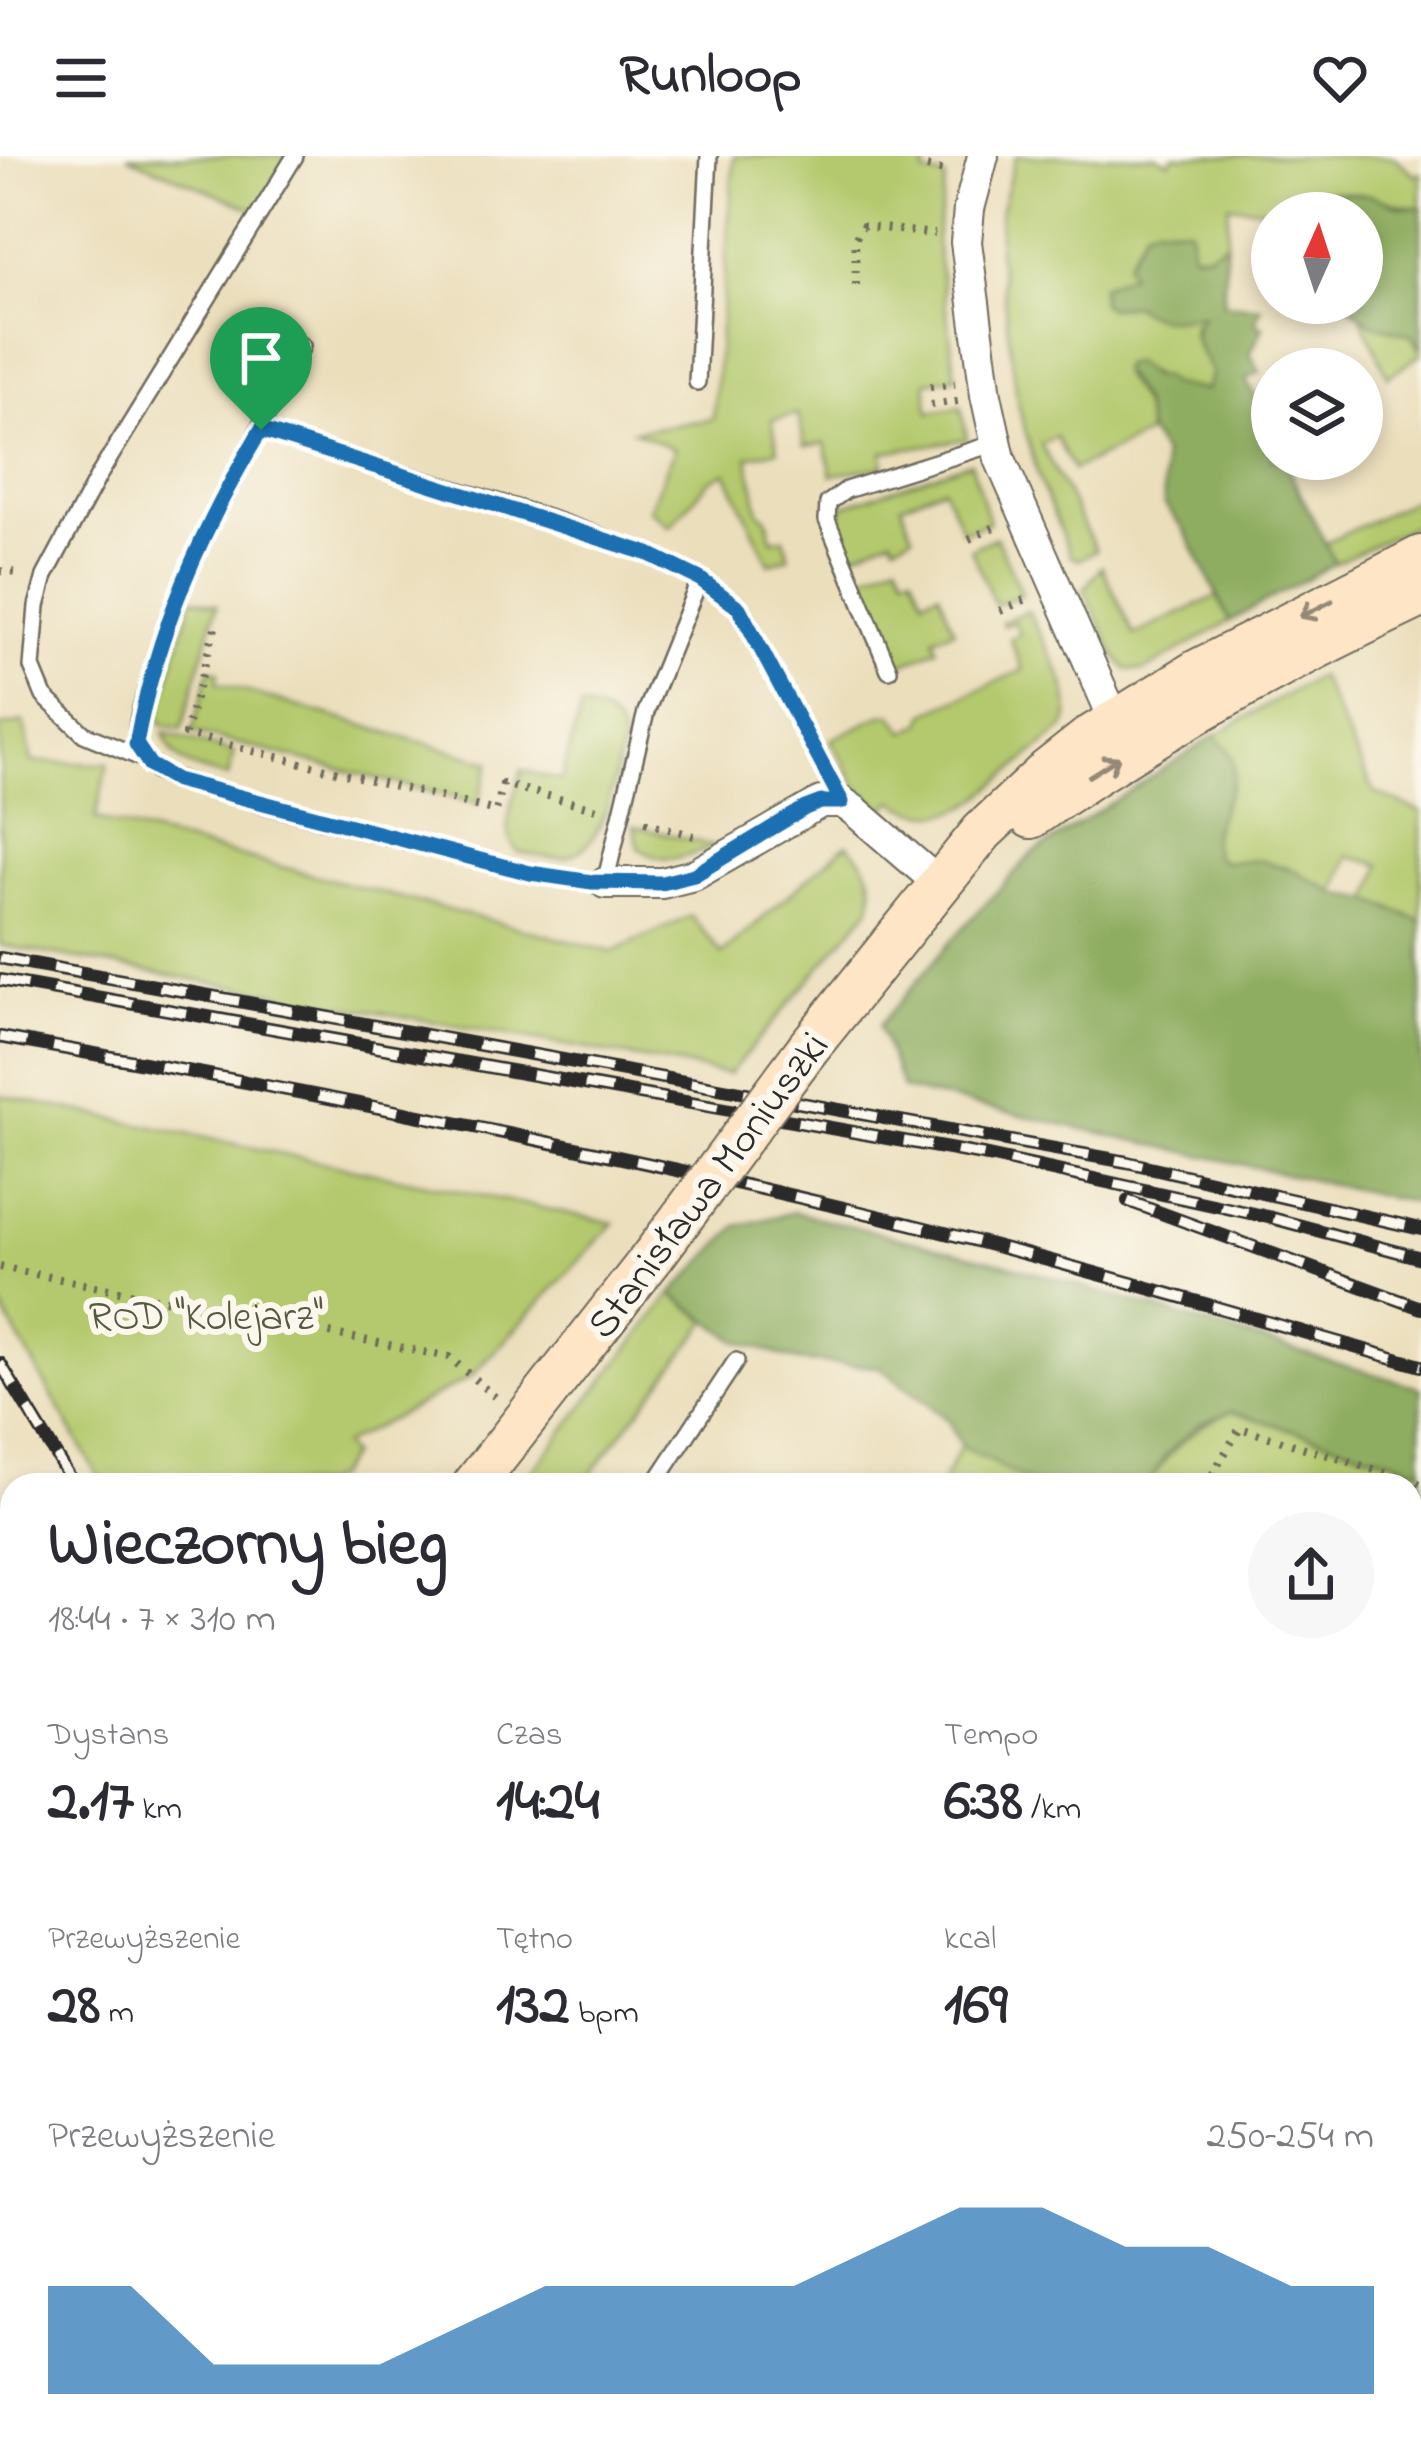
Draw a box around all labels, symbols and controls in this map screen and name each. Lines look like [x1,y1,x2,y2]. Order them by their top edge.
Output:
text: Runloop [620,39,801,117]
icon: menu [48,45,114,111]
icon: heart [1307,45,1373,111]
north arrow [1251,192,1383,324]
map controls [1251,192,1383,480]
pin [210,307,312,430]
icon: arrive [228,325,294,391]
button: layers [1251,348,1383,480]
one-way arrow [1299,599,1335,622]
one-way arrow [1086,755,1120,779]
street label: Stanisława Moniuszki [574,1020,846,1353]
park label: ROD "Kolejarz" [89,1288,323,1349]
text: Wieczorny bieg [48,1499,447,1595]
button: share [1248,1512,1374,1638]
text: 18:44 · 7 × 310 m [48,1592,276,1649]
text: Dystans [48,1712,169,1760]
text: Czas [496,1712,563,1760]
text: Tempo [944,1712,1038,1760]
text: 2.17 [48,1760,134,1847]
text: 14:24 [496,1760,599,1847]
text: 6:38 [944,1760,1023,1847]
text: km [134,1786,182,1834]
text: /km [1023,1786,1081,1834]
text: Przewyższenie [48,1916,240,1964]
text: Tętno [496,1916,573,1964]
text: kcal [944,1916,996,1964]
text: 28 [48,1964,100,2051]
text: 132 [496,1964,570,2051]
text: 169 [944,1964,1008,2051]
text: m [100,1990,134,2038]
text: bpm [570,1990,639,2038]
text: Przewyższenie [48,2109,275,2166]
text: 250–254 m [1206,2109,1374,2166]

